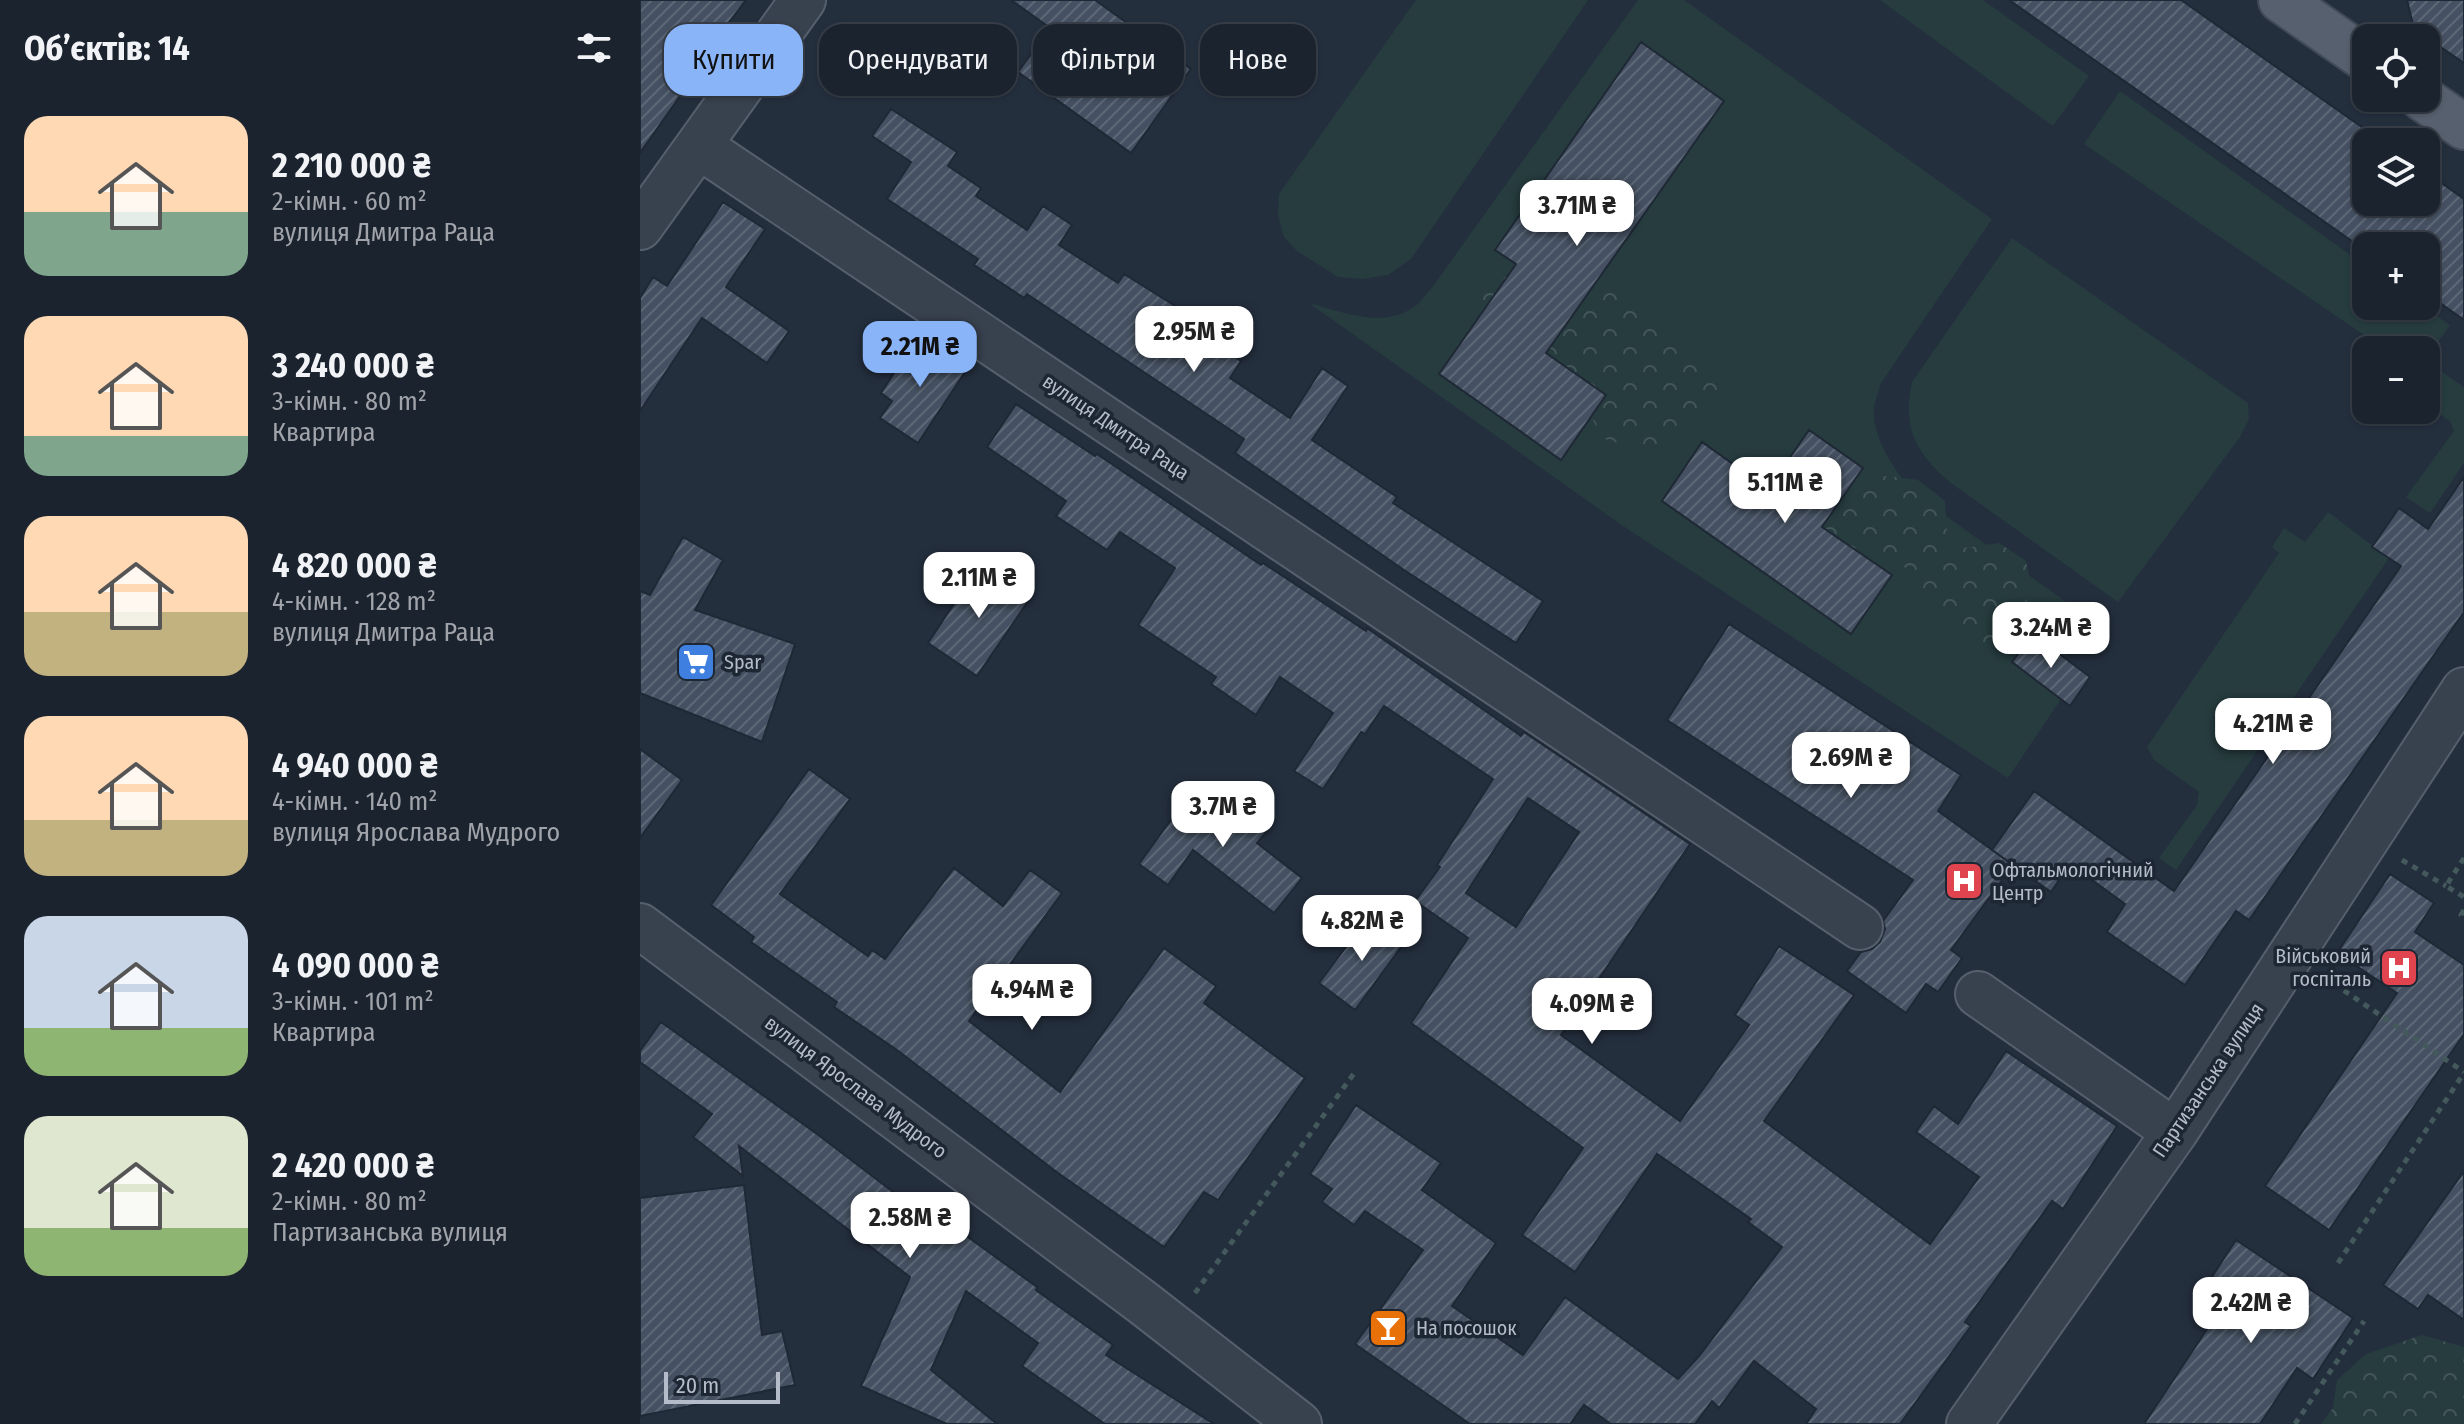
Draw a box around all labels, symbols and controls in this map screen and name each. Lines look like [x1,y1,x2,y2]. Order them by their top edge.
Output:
chip: Купити [664,24,803,96]
chip: Орендувати [819,24,1017,96]
chip: Фільтри [1033,24,1184,96]
chip: Нове [1200,24,1316,96]
map controls [2352,24,2440,424]
button: locate [2352,24,2440,112]
icon: filters [572,26,616,70]
text: Об’єктів: 14 [24,28,190,69]
button: layers [2352,128,2440,216]
text: 2 210 000 ₴ [272,145,431,186]
icon: home [88,148,184,244]
pin: 3.71M ₴ [1503,180,1651,248]
text: 2-кімн. · 60 m² [272,186,427,217]
text: 3.71M ₴ [1538,190,1616,221]
text: вулиця Дмитра Раца [272,217,495,248]
button: + [2352,232,2440,320]
pin: 2.95M ₴ [1120,306,1268,374]
text: 2.95M ₴ [1153,316,1235,347]
pin: 2.21M ₴ [846,321,994,389]
text: 2.21M ₴ [881,331,959,362]
button: − [2352,336,2440,424]
text: 3 240 000 ₴ [272,345,434,386]
icon: home [88,348,184,444]
street label: вулиця Дмитра Раца [1038,369,1194,485]
text: 3-кімн. · 80 m² [272,386,427,417]
text: Квартира [272,417,376,448]
pin: 5.11M ₴ [1711,457,1859,525]
text: 5.11M ₴ [1747,467,1823,498]
text: 4 820 000 ₴ [272,545,436,586]
icon: home [88,548,184,644]
pin: 2.11M ₴ [905,552,1053,620]
text: 2.11M ₴ [942,562,1016,593]
text: 4-кімн. · 128 m² [272,586,436,617]
pin: 3.24M ₴ [1977,602,2125,670]
text: 3.24M ₴ [2010,612,2092,643]
text: вулиця Дмитра Раца [272,617,495,648]
supermarket icon: Spar [675,641,717,683]
place label: Spar [724,650,761,674]
pin: 4.21M ₴ [2199,698,2347,766]
text: 4.21M ₴ [2233,708,2313,739]
pin: 2.69M ₴ [1777,732,1925,800]
text: 2.69M ₴ [1810,742,1892,773]
text: 4 940 000 ₴ [272,745,438,786]
icon: home [88,748,184,844]
pin: 3.7M ₴ [1158,781,1288,849]
text: 4-кімн. · 140 m² [272,786,438,817]
text: 3.7M ₴ [1189,791,1257,822]
text: вулиця Ярослава Мудрого [272,817,560,848]
place label: Офтальмологічний Центр [1992,858,2154,905]
hospital icon: Офтальмологічний Центр [1943,860,1985,902]
pin: 4.82M ₴ [1288,895,1436,963]
text: 4.82M ₴ [1321,905,1403,936]
place label: Військовий госпіталь [2275,944,2371,991]
text: 4 090 000 ₴ [272,945,439,986]
hospital icon: Військовий госпіталь [2378,947,2420,989]
icon: home [88,948,184,1044]
pin: 4.94M ₴ [958,964,1106,1032]
text: 4.94M ₴ [990,974,1074,1005]
pin: 4.09M ₴ [1518,978,1666,1046]
text: 3-кімн. · 101 m² [272,986,434,1017]
text: 4.09M ₴ [1550,988,1634,1019]
street label: Партизанська вулиця [2147,998,2269,1162]
street label: вулиця Ярослава Мудрого [760,1011,952,1163]
text: Квартира [272,1017,376,1048]
text: 2 420 000 ₴ [272,1145,434,1186]
icon: home [88,1148,184,1244]
text: 2-кімн. · 80 m² [272,1186,427,1217]
pin: 2.58M ₴ [836,1192,984,1260]
text: 2.58M ₴ [869,1202,951,1233]
text: Партизанська вулиця [272,1217,508,1248]
pin: 2.42M ₴ [2177,1277,2325,1345]
text: 2.42M ₴ [2211,1287,2291,1318]
bar icon: На посошок [1367,1307,1409,1349]
place label: На посошок [1416,1316,1517,1340]
scale bar [664,1368,780,1404]
text: 20 m [676,1372,719,1399]

